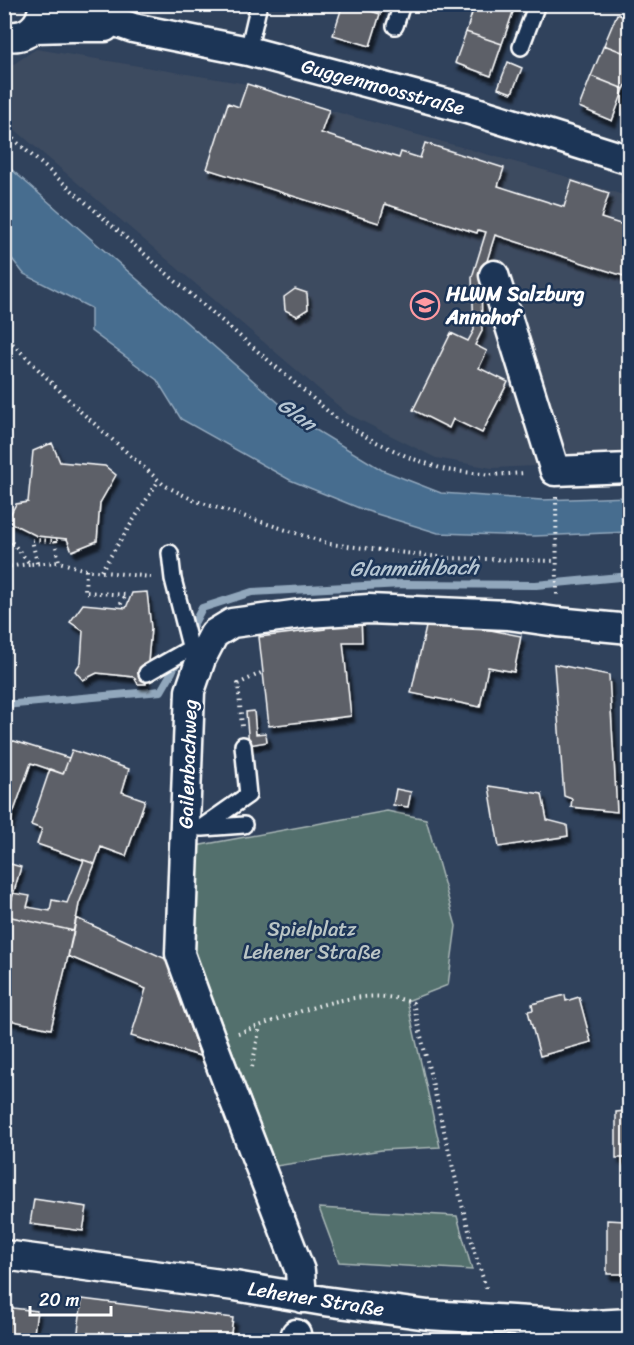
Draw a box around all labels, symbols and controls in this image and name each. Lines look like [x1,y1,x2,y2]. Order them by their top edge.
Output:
street label: Guggenmoosstraße [297,48,469,126]
place label: HLWM Salzburg Annahof [445,277,584,335]
school or university icon: HLWM Salzburg Annahof [409,289,441,321]
water label: Glan [269,387,327,443]
water label: Glanmühlbach [349,548,481,588]
street label: Gailenbachweg [168,699,208,829]
park label: Spielplatz Lehener Straße [243,912,381,970]
street label: Lehener Straße [245,1271,387,1327]
scale bar [30,1279,111,1317]
text: 20 m [39,1284,79,1316]

